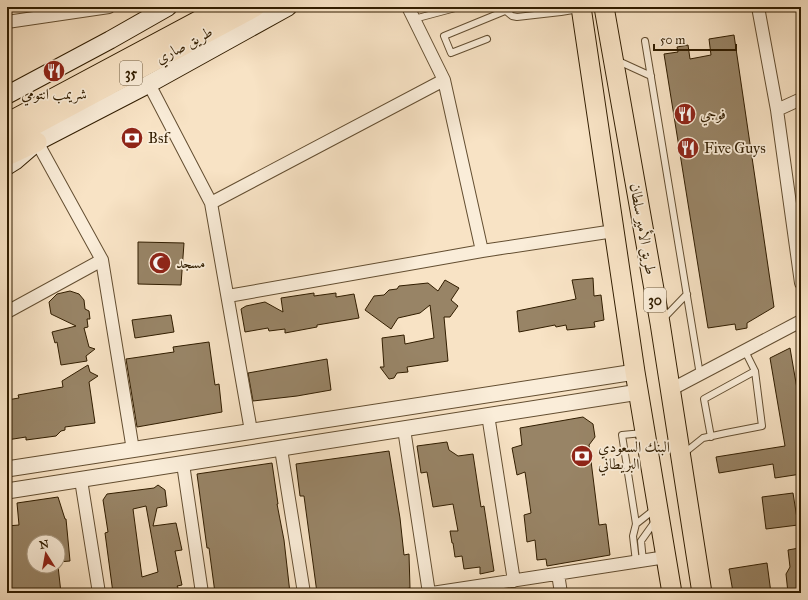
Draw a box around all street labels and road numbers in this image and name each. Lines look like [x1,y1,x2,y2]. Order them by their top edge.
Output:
street label: طريق صاري [152,22,217,70]
road number: 35 [120,61,142,85]
street label: طريق الأمير سلطان [625,181,662,276]
road number: 30 [644,288,666,312]

